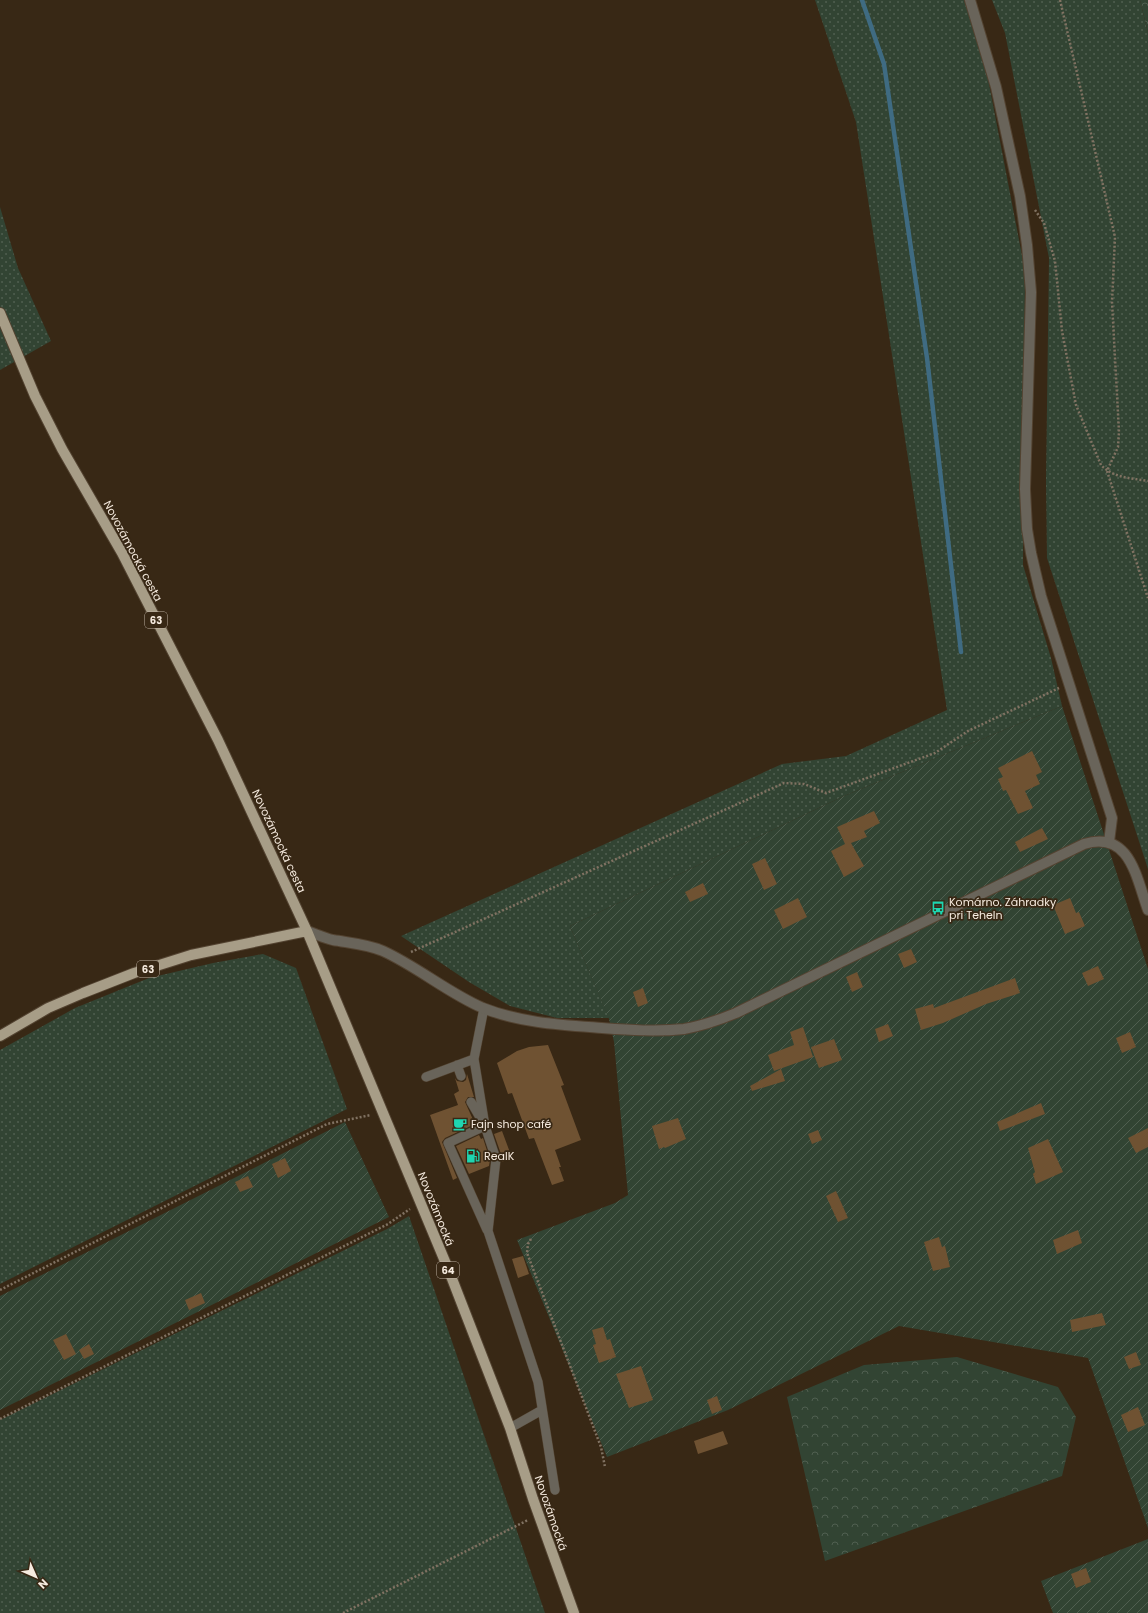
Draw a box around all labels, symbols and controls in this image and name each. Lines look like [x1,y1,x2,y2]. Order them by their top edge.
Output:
street label: Novozámocká cesta [100,498,166,604]
road number: 63 [145,612,167,628]
street label: Novozámocká cesta [248,787,310,895]
place label: Komárno. Záhradky pri Teheln [949,894,1057,923]
bus stop icon: Komárno. Záhradky pri Teheln [930,900,946,916]
road number: 63 [137,961,159,977]
cafe icon: Fajn shop café [452,1116,468,1132]
place label: Fajn shop café [471,1116,552,1132]
fuel station icon: RealK [465,1148,481,1164]
place label: RealK [484,1148,515,1164]
street label: Novozámocká [414,1170,458,1248]
road number: 64 [437,1262,459,1278]
street label: Novozámocká [531,1473,571,1553]
north arrow [16,1557,56,1597]
text: N [34,1575,52,1593]

